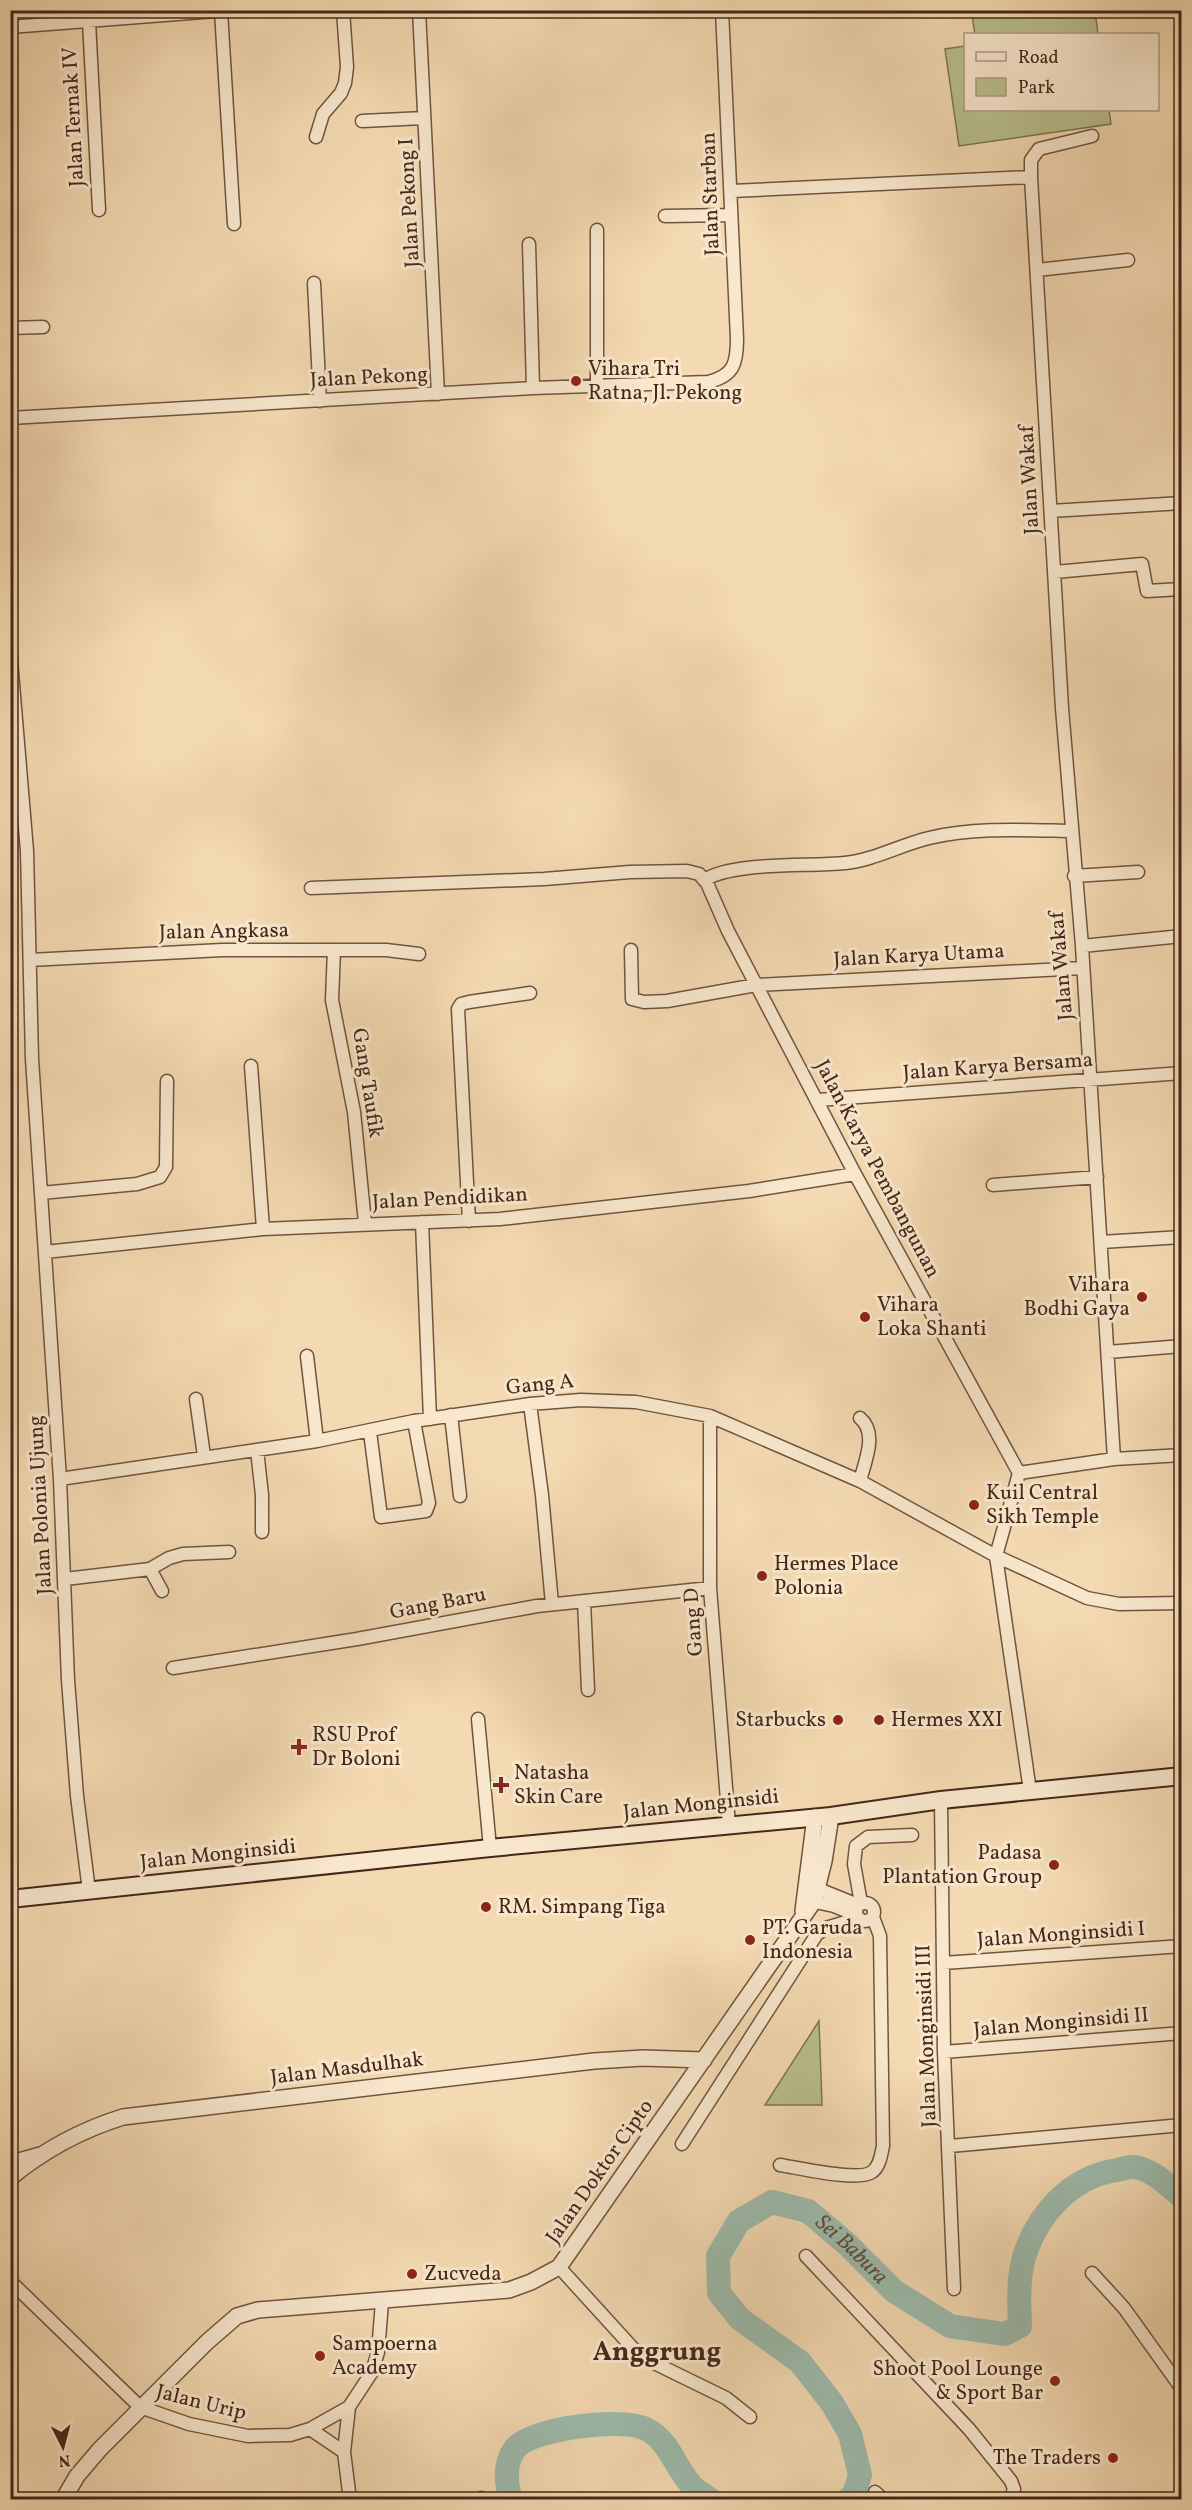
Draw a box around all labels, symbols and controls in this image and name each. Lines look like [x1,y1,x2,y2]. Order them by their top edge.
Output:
legend [964,33,1159,111]
street label: Jalan Ternak IV [56,46,92,188]
text: Road [1018,46,1059,71]
text: Park [1018,76,1055,101]
street label: Jalan Starban [694,132,728,256]
street label: Jalan Pekong I [392,137,428,269]
place label: Vihara Tri Ratna, Jl. Pekong [588,355,742,408]
street label: Jalan Pekong [309,360,429,396]
marker: Vihara Tri Ratna, Jl. Pekong [569,374,583,388]
street label: Jalan Wakaf [1013,423,1047,535]
street label: Jalan Wakaf [1043,908,1081,1022]
street label: Jalan Angkasa [159,916,289,948]
street label: Jalan Karya Utama [833,937,1005,975]
street label: Gang Taufik [344,1026,390,1140]
street label: Jalan Karya Bersama [902,1046,1094,1088]
street label: Jalan Karya Pembangunan [807,1055,947,1283]
street label: Jalan Pendidikan [371,1180,529,1218]
place label: Vihara Bodhi Gaya [1024,1271,1130,1324]
marker: Vihara Bodhi Gaya [1135,1290,1149,1304]
place label: Vihara Loka Shanti [877,1291,987,1344]
marker: Vihara Loka Shanti [858,1310,872,1324]
street label: Gang A [505,1367,576,1403]
street label: Jalan Polonia Ujung [22,1414,60,1596]
place label: Kuil Central Sikh Temple [986,1479,1099,1532]
marker: Kuil Central Sikh Temple [967,1498,981,1512]
place label: Hermes Place Polonia [774,1550,899,1603]
marker: Hermes Place Polonia [755,1569,769,1583]
street label: Gang Baru [387,1580,489,1628]
street label: Gang D [677,1587,711,1657]
place label: Starbucks [735,1706,826,1735]
place label: Hermes XXI [891,1706,1003,1735]
marker: Starbucks [831,1713,845,1727]
marker: Hermes XXI [872,1713,886,1727]
place label: RSU Prof Dr Boloni [312,1721,401,1774]
marker: RSU Prof Dr Boloni [290,1738,308,1756]
place label: Natasha Skin Care [514,1759,603,1812]
marker: Natasha Skin Care [492,1776,510,1794]
street label: Jalan Monginsidi [622,1782,780,1828]
street label: Jalan Monginsidi [139,1832,297,1878]
place label: Padasa Plantation Group [882,1839,1042,1892]
marker: Padasa Plantation Group [1047,1858,1061,1872]
place label: RM. Simpang Tiga [498,1893,666,1922]
marker: RM. Simpang Tiga [479,1900,493,1914]
place label: PT. Garuda Indonesia [762,1914,863,1967]
street label: Jalan Monginsidi I [976,1915,1146,1955]
marker: PT. Garuda Indonesia [743,1933,757,1947]
street label: Jalan Monginsidi III [909,1944,945,2128]
street label: Jalan Monginsidi II [972,2001,1150,2045]
street label: Jalan Masdulhak [269,2045,426,2093]
street label: Jalan Doktor Cipto [539,2094,661,2250]
water label: Sei Babura [808,2208,895,2292]
place label: Zucveda [424,2260,502,2289]
marker: Zucveda [405,2267,419,2281]
place label: Sampoerna Academy [332,2330,438,2383]
district label: Anggrung [593,2334,721,2372]
marker: Sampoerna Academy [313,2349,327,2363]
place label: Shoot Pool Lounge & Sport Bar [873,2355,1043,2408]
marker: Shoot Pool Lounge & Sport Bar [1048,2374,1062,2388]
street label: Jalan Urip [153,2378,249,2428]
north arrow [33,2417,93,2477]
place label: The Traders [993,2444,1101,2473]
text: N [57,2448,71,2472]
marker: The Traders [1106,2451,1120,2465]

